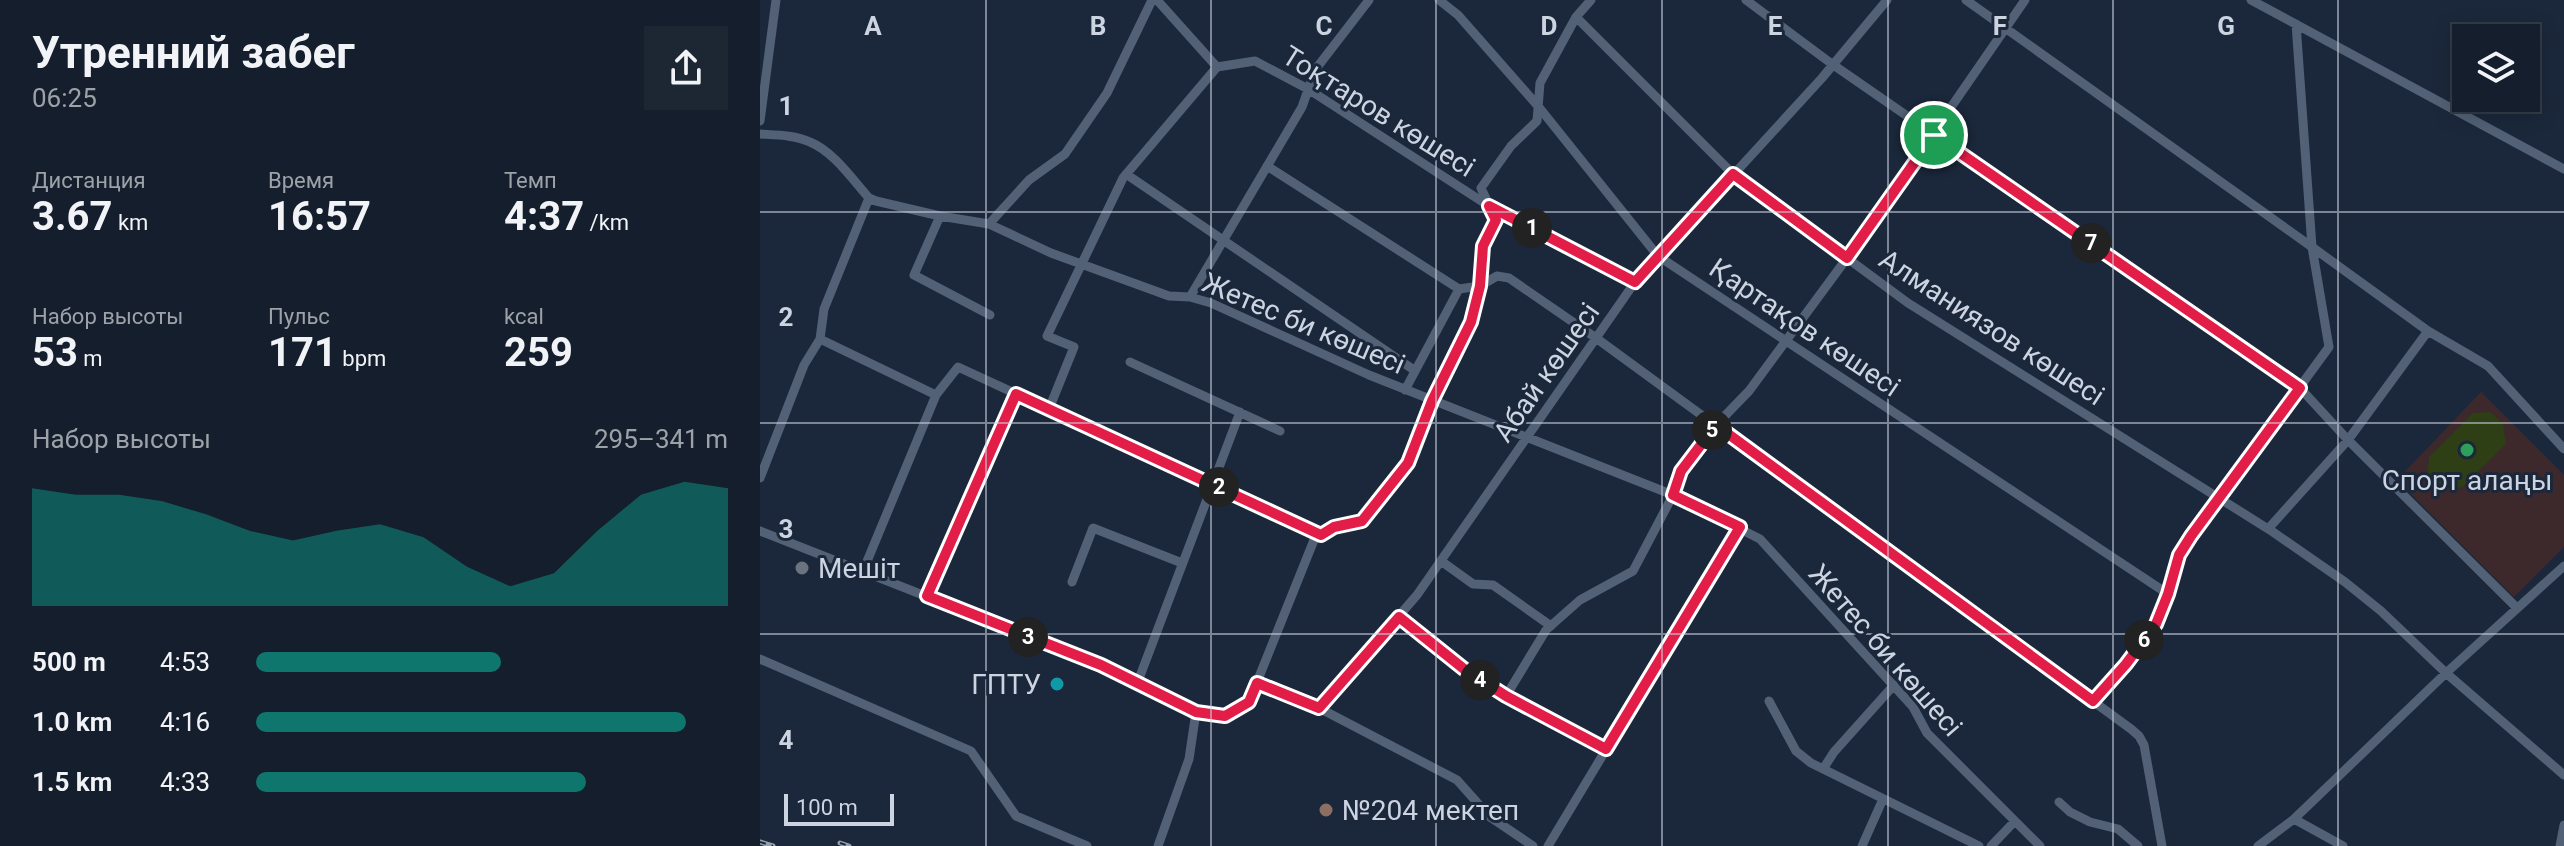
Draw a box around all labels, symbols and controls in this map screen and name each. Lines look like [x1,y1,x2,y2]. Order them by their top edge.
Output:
text: A [864,11,882,41]
text: B [1090,11,1106,41]
text: C [1315,11,1333,41]
text: D [1541,11,1557,41]
text: E [1768,11,1783,41]
text: F [1993,11,2007,41]
text: G [2217,11,2235,41]
map controls [2452,24,2540,112]
button: layers [2452,24,2540,112]
button: share [644,26,728,110]
text: Утренний забег [32,27,355,79]
street label: Тоқтаров көшесі [1276,39,1481,184]
text: 06:25 [32,83,97,113]
text: 1 [779,91,793,121]
pin [1900,101,1968,169]
icon: arrive [1912,113,1956,157]
text: Дистанция [32,168,146,193]
text: Время [268,168,334,193]
text: Темп [504,168,557,193]
text: 3.67 [32,193,112,240]
text: 16:57 [268,193,371,240]
text: 4:37 [504,193,584,240]
pin: 1 [1512,208,1552,248]
text: km [112,210,148,235]
text: /km [584,210,629,235]
text: 1 [1526,215,1538,240]
pin: 7 [2071,223,2111,263]
text: 7 [2085,230,2097,255]
street label: Алманиязов көшесі [1873,242,2110,412]
street label: Қартақов көшесі [1703,251,1906,403]
street label: Жетес би көшесі [1198,266,1410,381]
street label: Абай көшесі [1486,297,1606,448]
text: 2 [779,302,793,332]
text: Набор высоты [32,304,183,329]
text: Пульс [268,304,330,329]
text: kcal [504,304,544,329]
text: 53 [32,329,78,376]
text: 171 [268,329,337,376]
text: 259 [504,329,573,376]
text: m [78,346,103,371]
text: bpm [337,346,386,371]
pin: 5 [1692,410,1732,450]
text: 5 [1706,417,1718,442]
text: Набор высоты [32,424,211,454]
text: 295–341 m [594,424,728,454]
marker: Спорт алаңы [2458,441,2476,459]
place label: Спорт алаңы [2382,464,2552,497]
pin: 2 [1199,467,1239,507]
text: 2 [1213,474,1225,499]
text: 3 [779,514,793,544]
place label: Мешіт [818,552,900,585]
street label: Жетес би көшесі [1802,558,1969,743]
marker: Мешіт [793,559,811,577]
pin: 3 [1008,617,1048,657]
pin: 6 [2124,620,2164,660]
text: 3 [1022,624,1034,649]
text: 6 [2138,627,2150,652]
text: 500 m [32,647,106,677]
text: 4:53 [160,647,210,677]
pin: 4 [1460,660,1500,700]
text: 4 [1474,667,1486,692]
place label: ГПТУ [971,668,1041,701]
marker: ГПТУ [1048,675,1066,693]
text: 1.0 km [32,707,112,737]
text: 4:16 [160,707,210,737]
text: 4 [779,725,794,755]
text: 1.5 km [32,767,112,797]
text: 4:33 [160,767,210,797]
scale bar [784,790,894,826]
place label: №204 мектеп [1342,794,1519,827]
text: 100 m [796,795,858,820]
marker: №204 мектеп [1317,801,1335,819]

